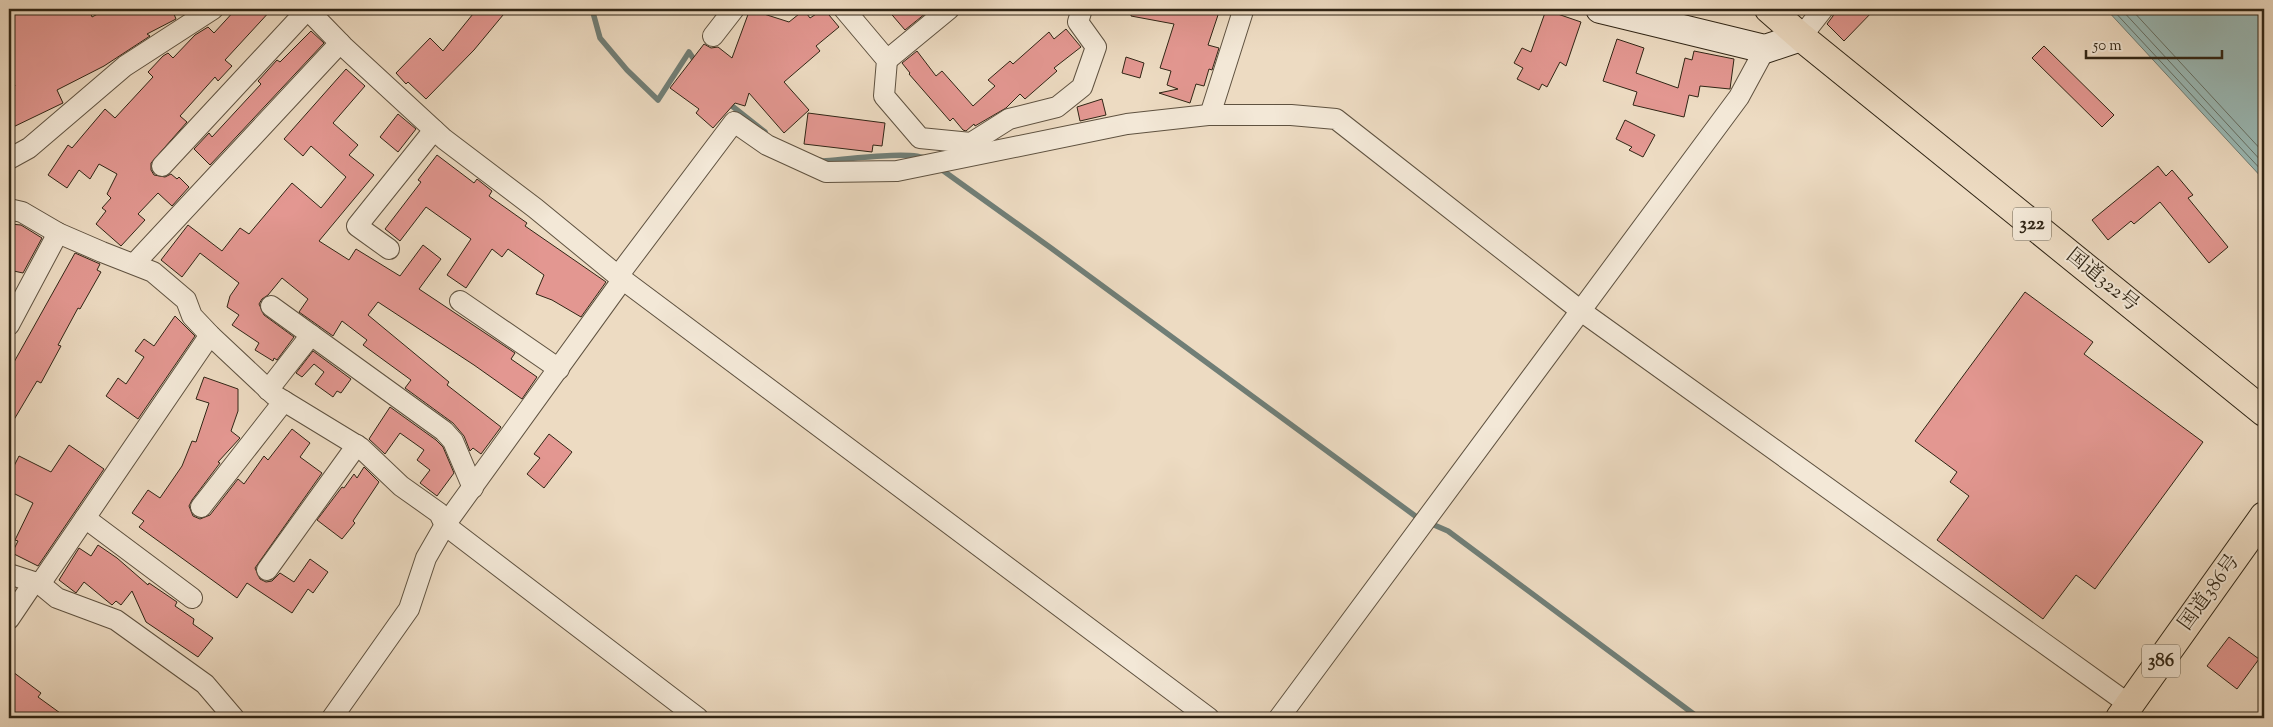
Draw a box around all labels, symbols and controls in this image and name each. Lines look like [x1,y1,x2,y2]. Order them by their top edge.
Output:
scale bar [2086,28,2222,60]
text: 50 m [2092,36,2122,57]
road number: 322 [2013,208,2051,240]
street label: 国道322号 [2059,242,2145,320]
street label: 国道386号 [2172,549,2248,637]
road number: 386 [2142,644,2180,678]

